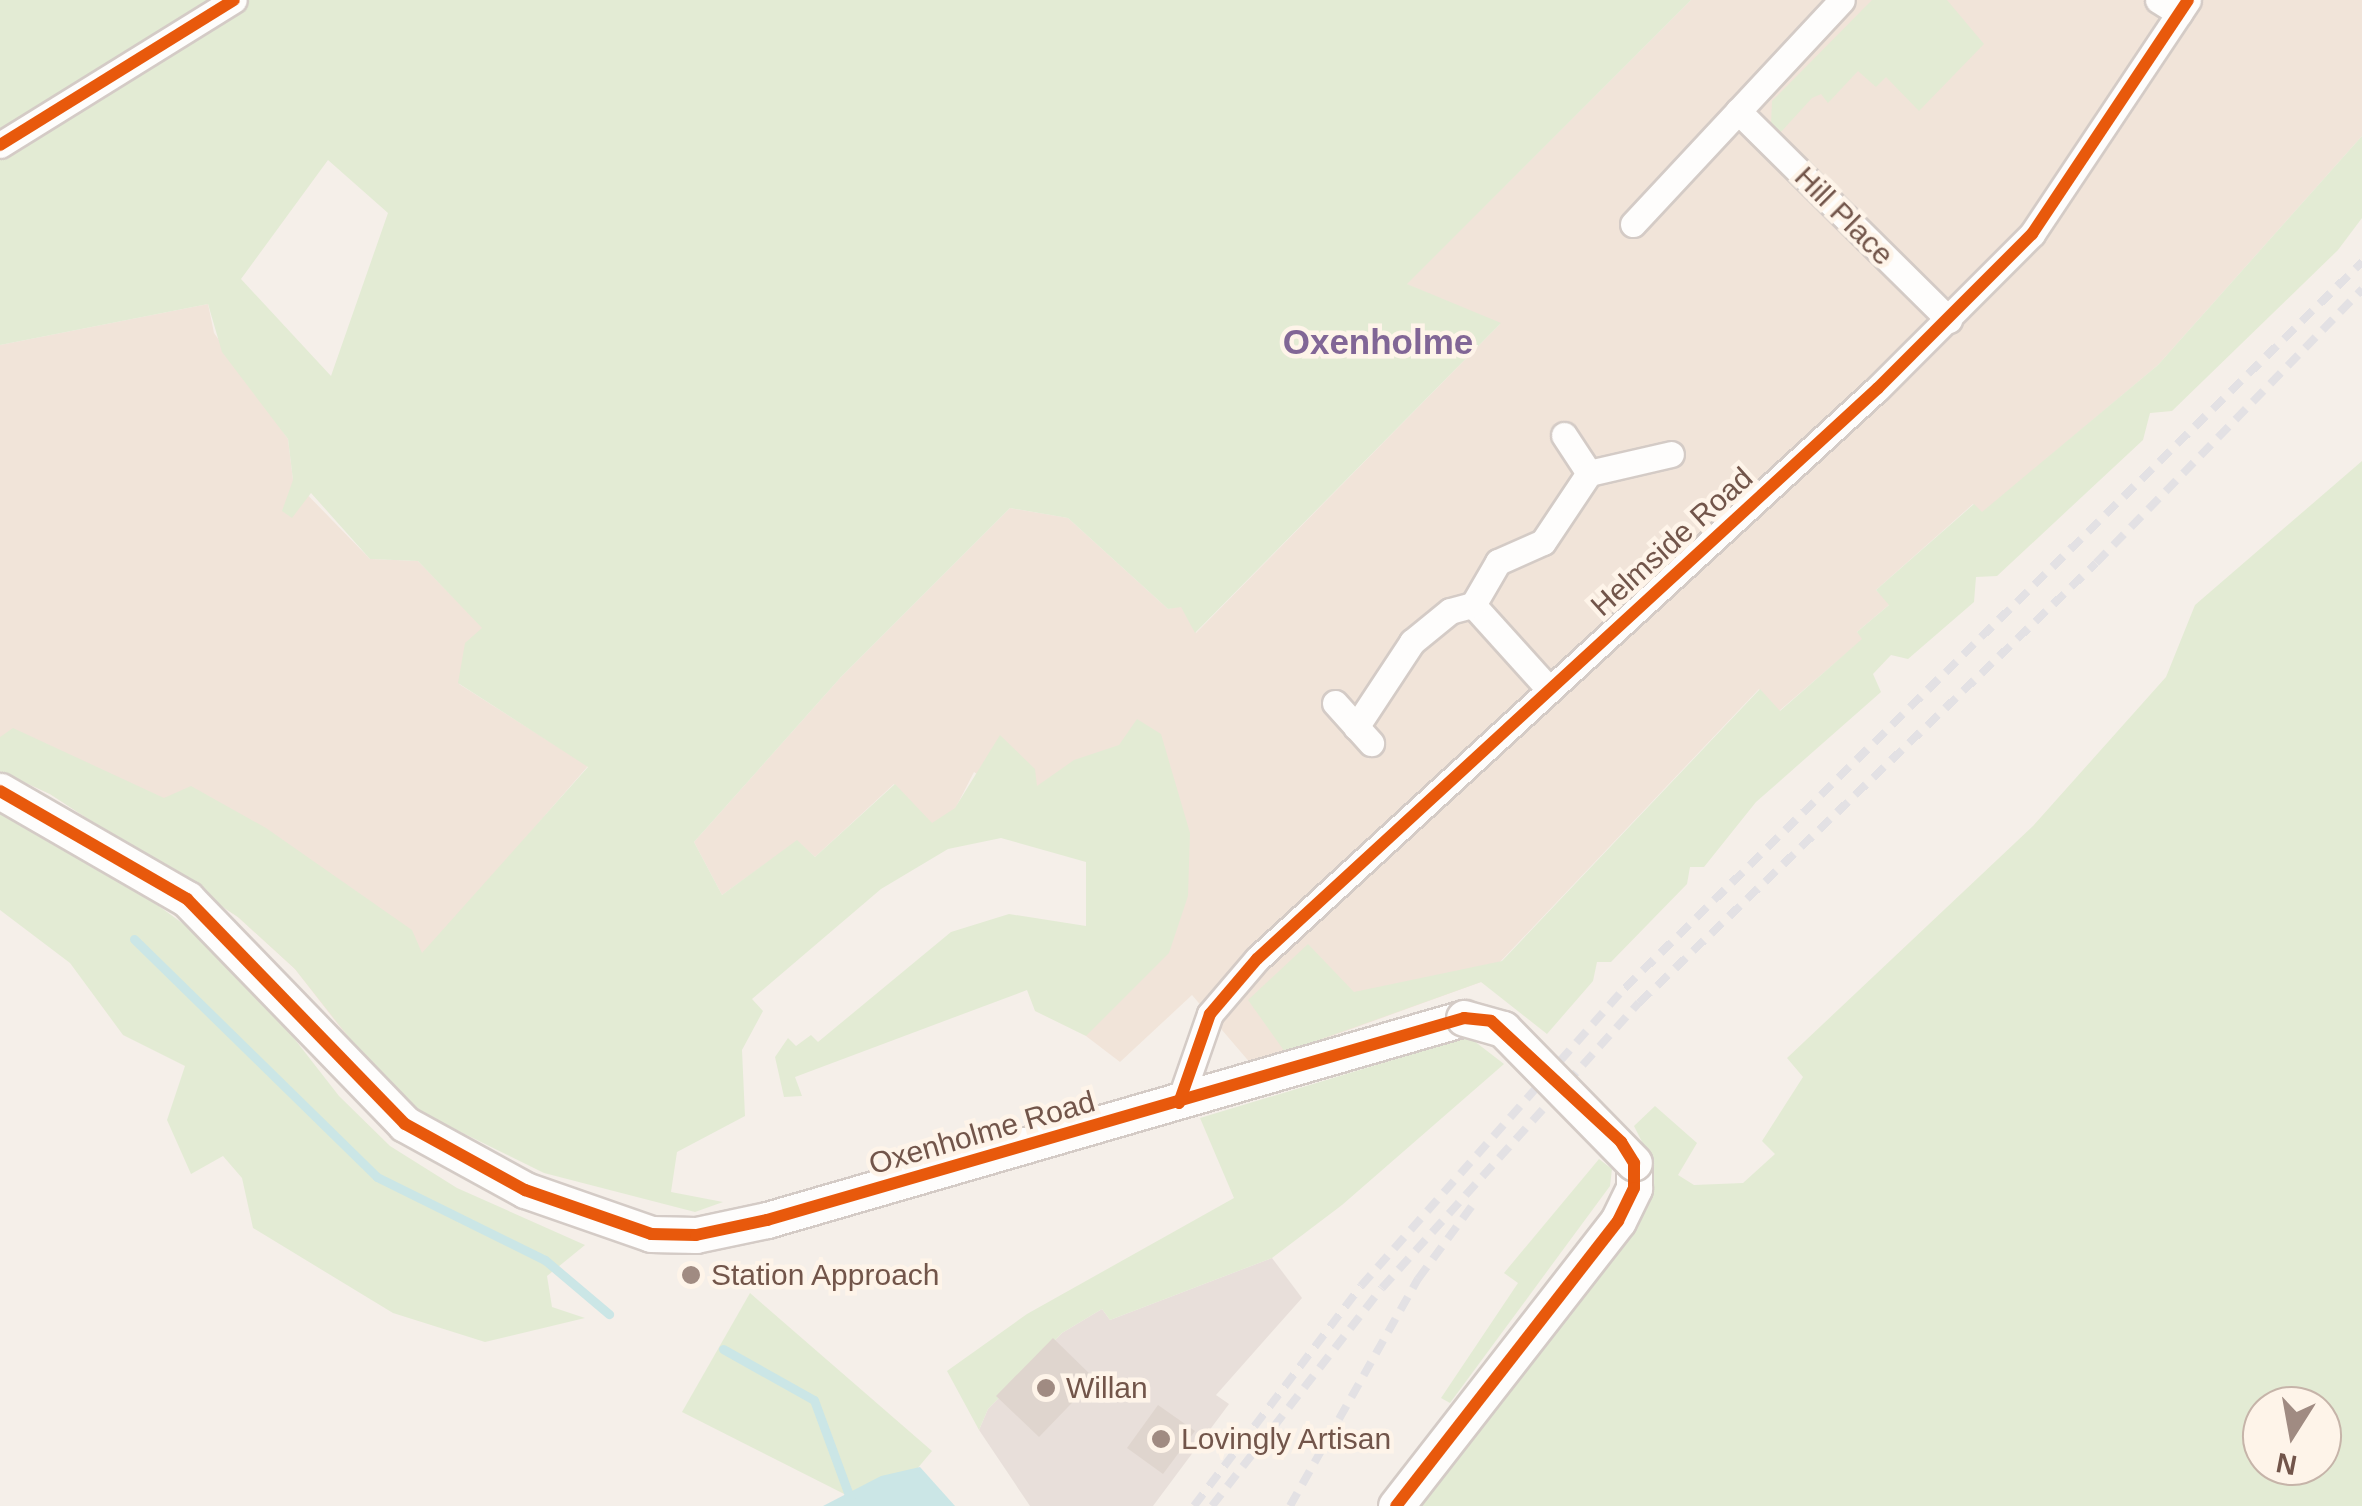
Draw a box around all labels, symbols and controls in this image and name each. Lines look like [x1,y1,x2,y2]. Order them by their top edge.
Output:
street label: Hill Place [1787,159,1901,273]
district label: Oxenholme [1283,321,1473,363]
street label: Helmside Road [1584,460,1760,624]
street label: Oxenholme Road [865,1084,1099,1182]
place label: Station Approach [711,1257,941,1293]
marker: Station Approach [680,1264,702,1286]
place label: Willan [1066,1370,1148,1406]
marker: Willan [1035,1377,1057,1399]
north arrow [2242,1386,2342,1486]
place label: Lovingly Artisan [1181,1421,1393,1457]
marker: Lovingly Artisan [1150,1428,1172,1450]
text: N [2274,1447,2299,1481]

